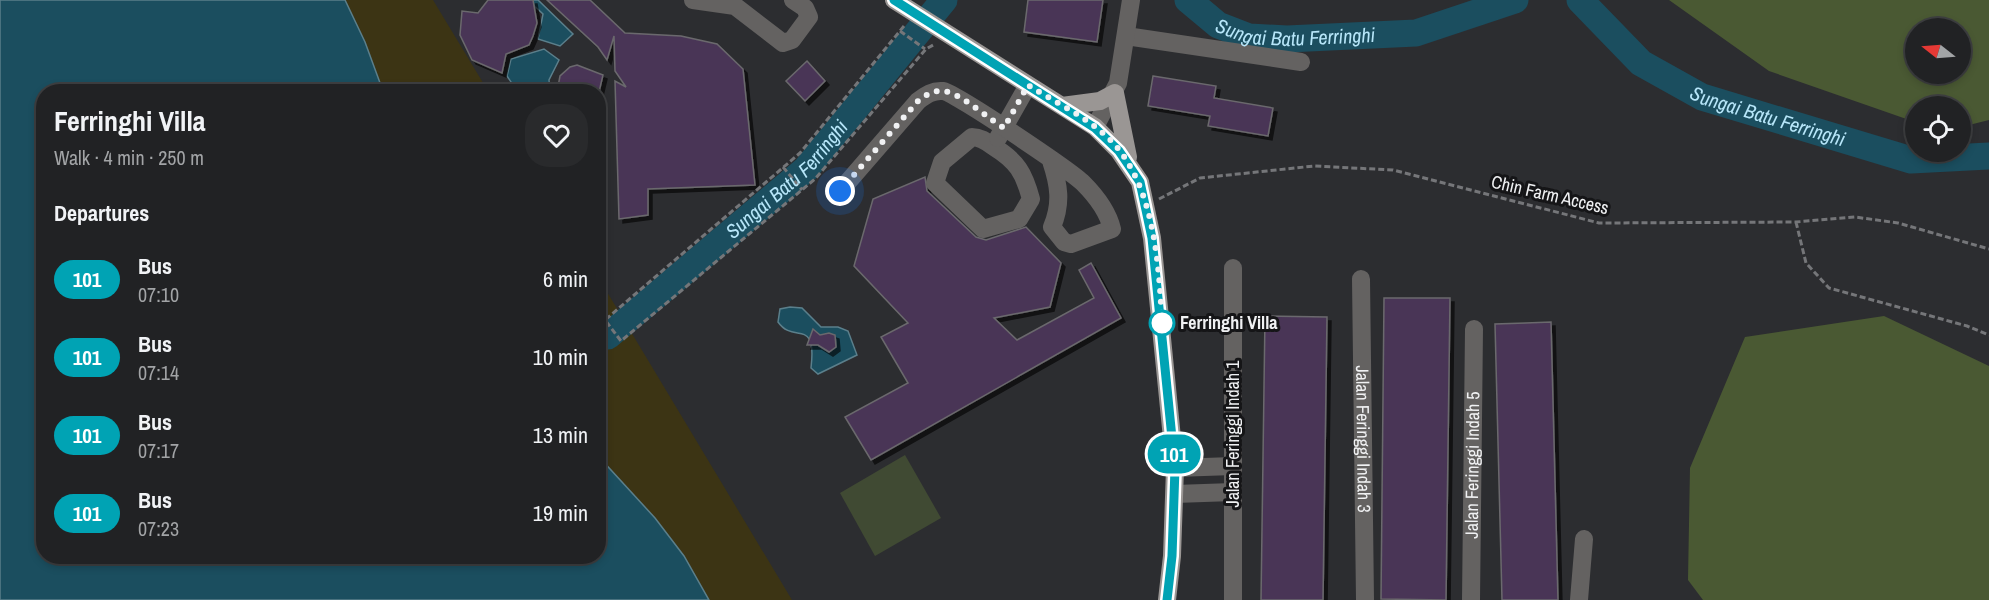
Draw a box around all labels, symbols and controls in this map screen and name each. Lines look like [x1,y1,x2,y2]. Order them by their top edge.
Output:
water label: Sungai Batu Ferringhi [1212,11,1376,52]
north arrow [1905,18,1971,84]
map controls [1905,18,1971,162]
water label: Sungai Batu Ferringhi [1685,79,1849,153]
button: locate [1905,96,1971,162]
text: Ferringhi Villa [54,102,206,140]
button: heart [525,104,588,167]
water label: Sungai Batu Ferringhi [719,114,854,244]
text: Walk · 4 min · 250 m [54,144,204,171]
street label: Chin Farm Access [1489,169,1611,220]
your location [825,176,855,206]
text: Departures [54,198,149,228]
text: Bus [138,251,172,281]
text: 6 min [543,264,588,294]
text: 101 [73,265,101,294]
text: 07:10 [138,281,179,308]
marker: Ferringhi Villa [1149,310,1175,336]
place label: Ferringhi Villa [1180,310,1278,335]
text: Bus [138,329,172,359]
text: 10 min [533,342,588,372]
text: 101 [73,343,101,372]
text: 07:14 [138,359,179,386]
street label: Jalan Feringgi Indah 1 [1220,360,1245,508]
street label: Jalan Feringgi Indah 3 [1350,365,1377,513]
street label: Jalan Feringgi Indah 5 [1459,391,1485,539]
text: Bus [138,407,172,437]
text: 13 min [533,420,588,450]
text: 101 [73,421,101,450]
line badge: 101 [1140,434,1208,474]
text: 07:17 [138,437,179,464]
text: 101 [1160,440,1188,469]
text: Bus [138,485,172,515]
text: 19 min [533,498,588,528]
text: 101 [73,499,101,528]
text: 07:23 [138,515,179,542]

